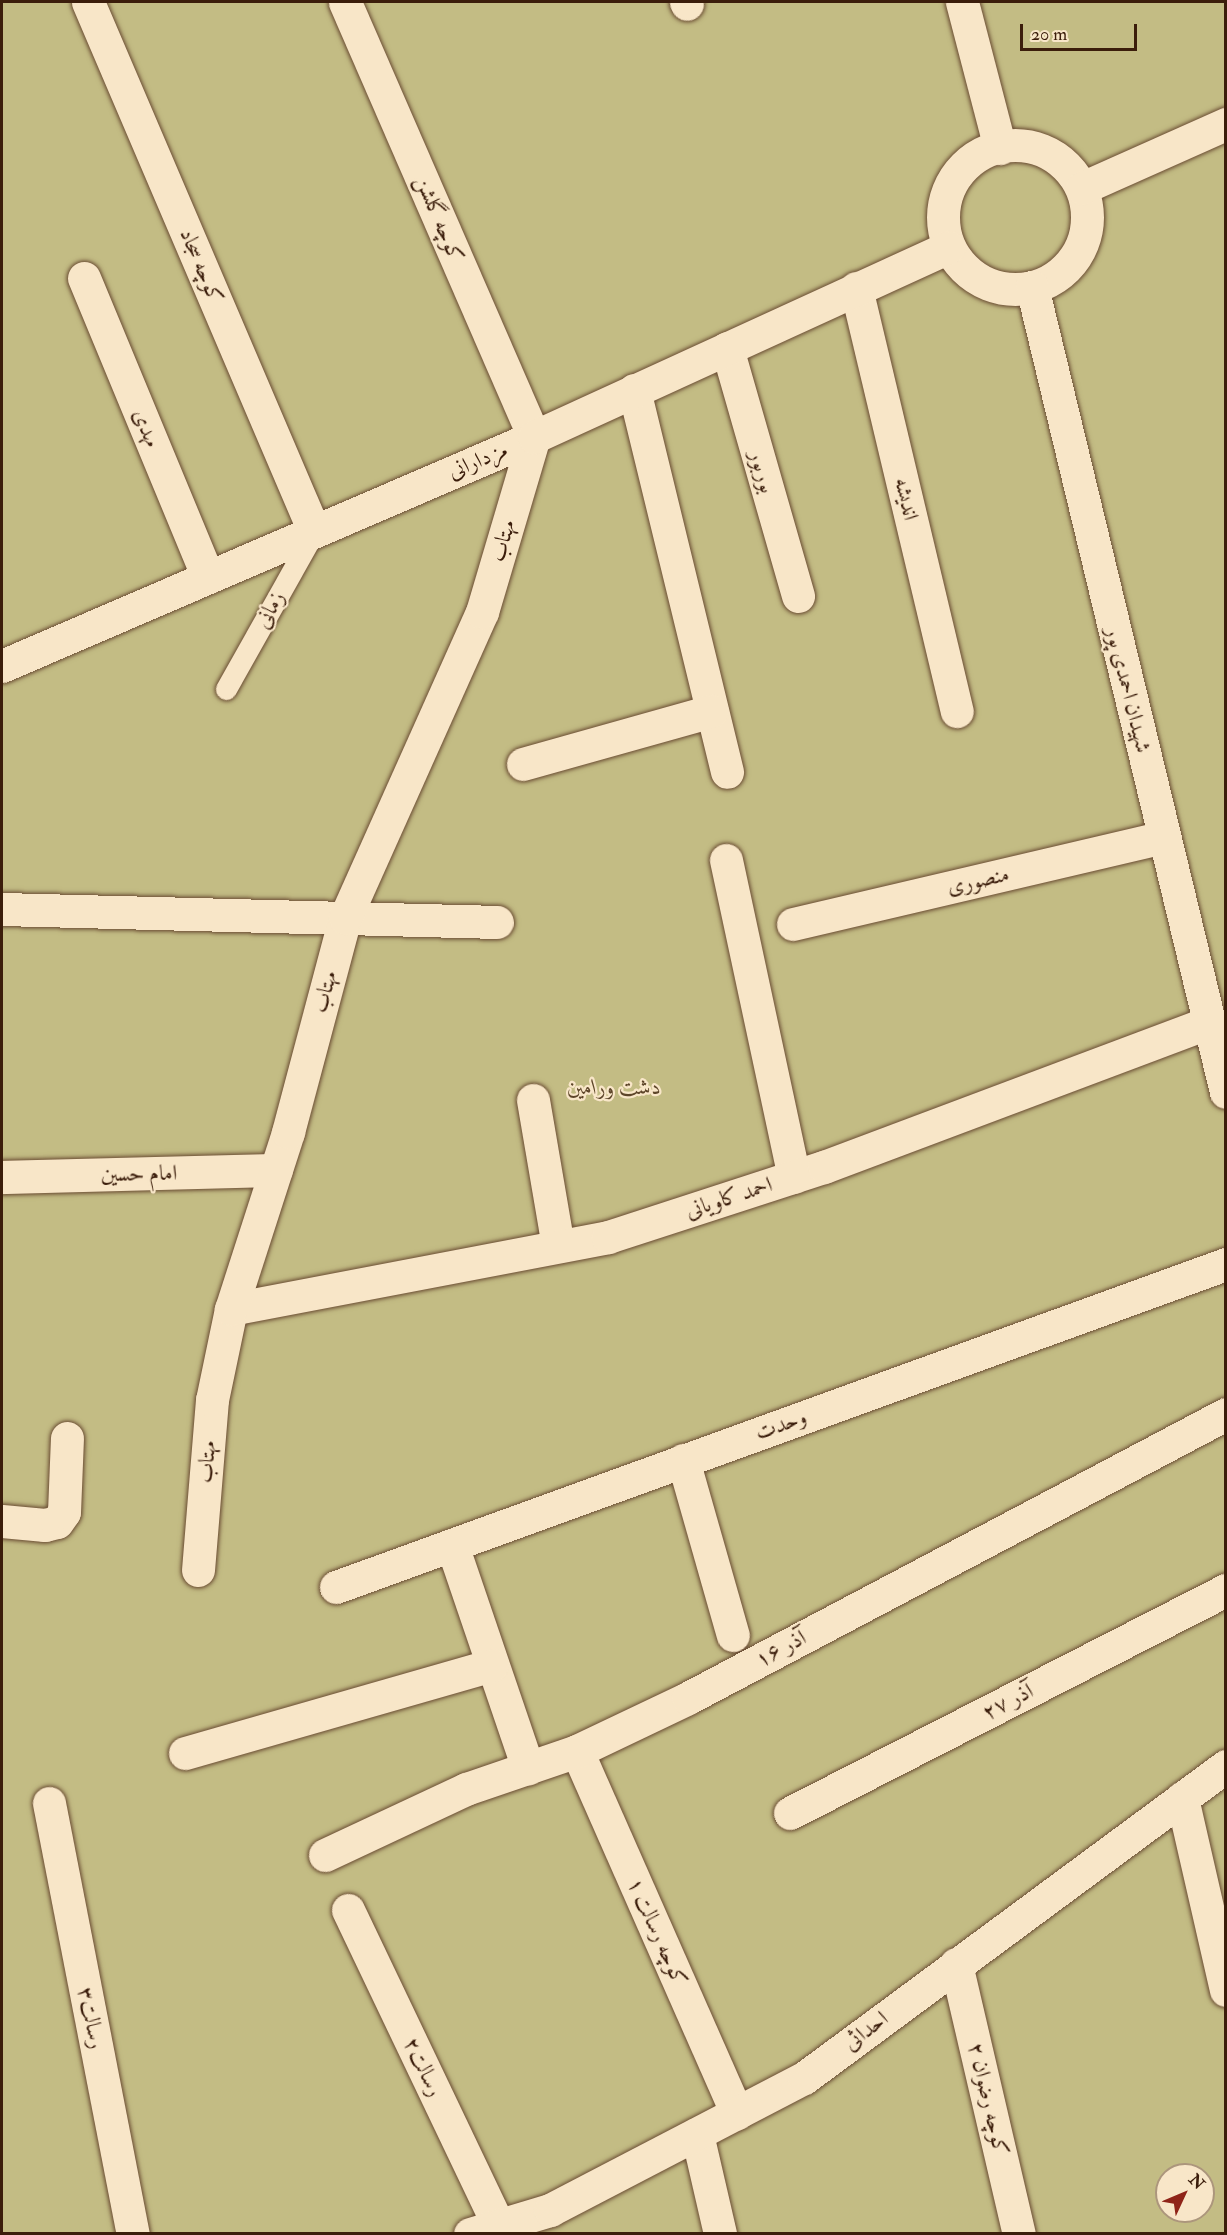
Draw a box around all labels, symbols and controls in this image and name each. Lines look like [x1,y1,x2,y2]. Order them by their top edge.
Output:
scale bar [1023,12,1140,50]
text: 20 m [1031,23,1067,46]
street label: کوچه گلشن [409,172,469,266]
street label: کوچه سجاد [173,225,229,307]
street label: مهدی [126,405,166,451]
street label: مزدارانی [444,437,512,485]
street label: بوربور [743,448,781,496]
street label: اندیشه [888,475,924,523]
street label: مهتاب [484,517,522,565]
street label: زمانی [249,587,291,633]
street label: شهیدان احمدی پور [1100,624,1156,756]
street label: منصوری [944,861,1012,901]
street label: مهتاب [307,968,343,1016]
park label: دشت ورامین [567,1075,661,1101]
street label: امام حسین [100,1160,178,1188]
street label: احمد کاویانی [682,1172,776,1224]
street label: وحدت [752,1404,810,1446]
street label: مهتاب [192,1440,222,1484]
street label: ۱۶ آذر [751,1625,811,1673]
street label: ۲۷ آذر [978,1678,1038,1726]
street label: ۱ کوچه رسالت [621,1874,693,1990]
street label: رسالت۳ [72,1985,110,2051]
street label: احداثی [838,2006,894,2056]
street label: رسالت۲ [398,2033,448,2101]
street label: کوچه رضوان ۲ [962,2040,1014,2158]
north arrow [1155,2163,1215,2223]
text: N [1184,2170,1209,2194]

